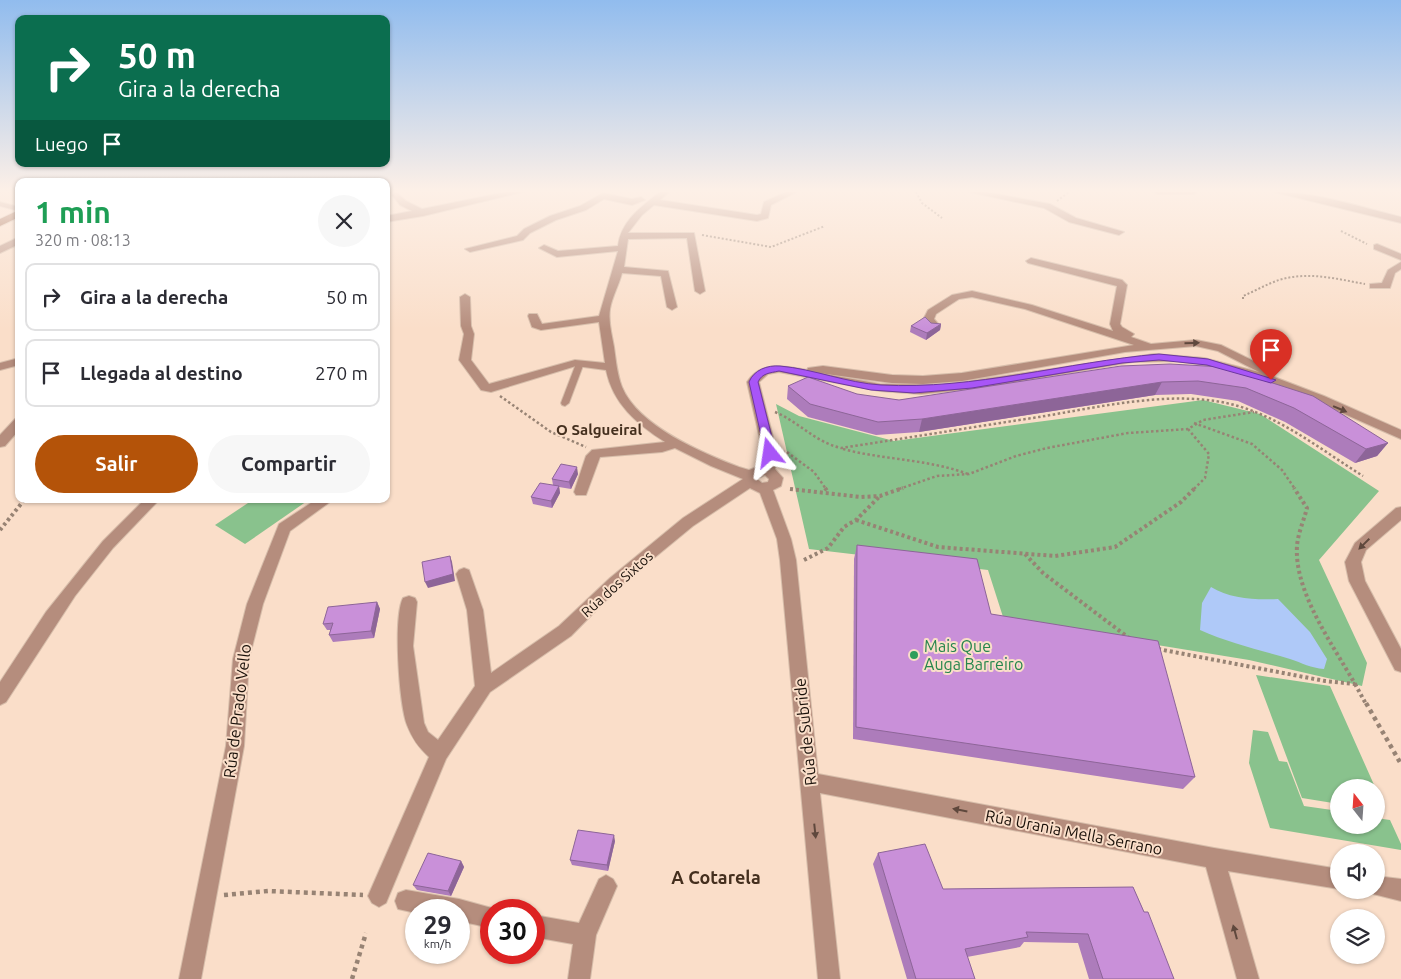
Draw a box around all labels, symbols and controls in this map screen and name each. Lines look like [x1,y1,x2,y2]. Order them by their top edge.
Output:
icon: right [35,35,100,100]
text: 50 m [118,35,196,75]
text: Gira a la derecha [118,76,281,101]
icon: arrive [98,130,126,158]
text: Luego [35,133,88,155]
text: 1 min [35,195,111,229]
button: close [318,195,370,247]
text: 320 m · 08:13 [35,231,131,249]
icon: right [37,283,65,311]
text: Gira a la derecha [80,286,228,308]
text: 50 m [326,286,368,308]
pin [1250,329,1292,380]
icon: arrive [1257,336,1285,364]
one-way arrow [1184,339,1200,347]
icon: arrive [37,359,65,387]
text: Llegada al destino [80,362,243,384]
text: 270 m [315,362,368,384]
one-way arrow [1333,405,1347,413]
district label: O Salgueiral [556,421,642,438]
position arrow [743,426,795,478]
button: Salir [35,435,198,493]
button: Compartir [208,435,370,493]
one-way arrow [1359,538,1371,550]
street label: Rúa dos Sixtos [578,548,656,620]
place label: Mais Que Auga Barreiro [924,637,1023,673]
street label: Rúa de Prado Vello [220,643,254,779]
marker: Mais Que Auga Barreiro [908,649,920,661]
street label: Rúa de Subride [790,677,820,787]
north arrow [1330,779,1385,834]
map controls [1330,779,1385,964]
one-way arrow [951,806,967,814]
street label: Rúa Urania Mella Serrano [984,806,1164,858]
one-way arrow [811,823,819,839]
button: sound [1330,844,1385,899]
district label: A Cotarela [671,867,761,887]
speed limit sign: 30 [480,899,545,964]
button: layers [1330,909,1385,964]
text: 29 [423,911,452,939]
one-way arrow [1230,924,1238,939]
text: km/h [424,937,451,950]

